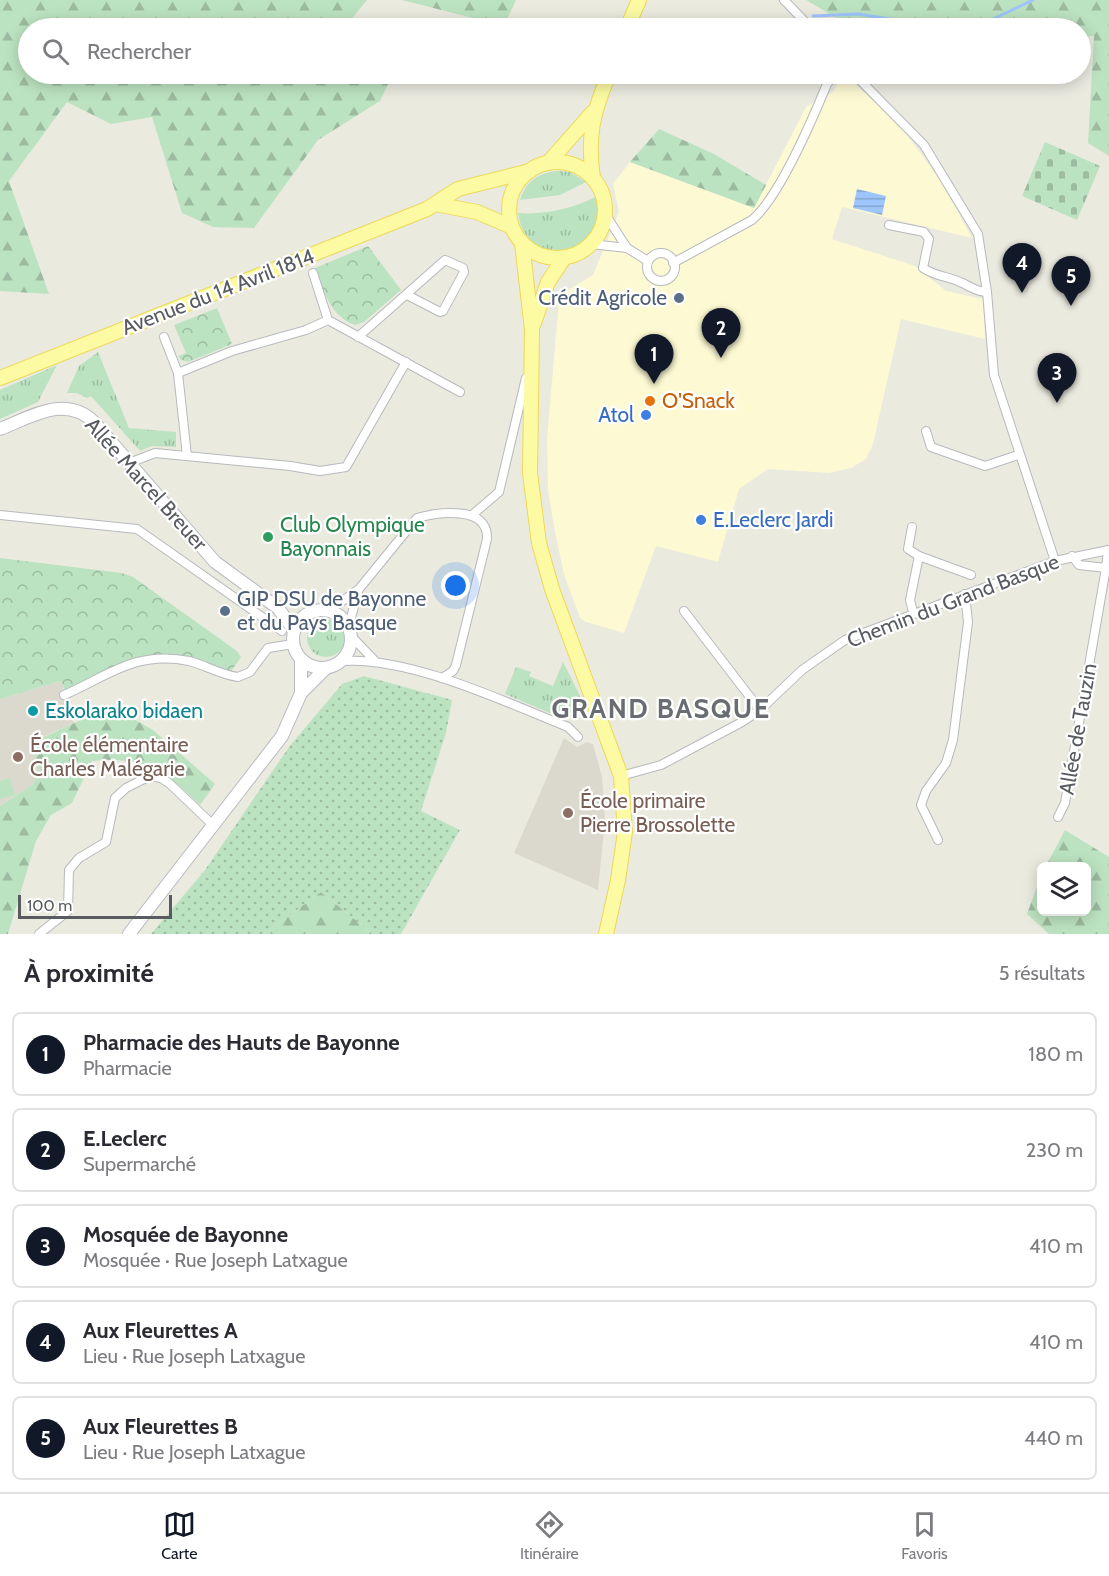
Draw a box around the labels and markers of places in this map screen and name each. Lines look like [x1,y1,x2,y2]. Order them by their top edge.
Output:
pin: 4 [1002,244,1042,293]
pin: 5 [1052,256,1090,306]
place label: Crédit Agricole [538,285,667,310]
marker: Crédit Agricole [672,291,686,305]
pin: 2 [702,308,740,358]
pin: 1 [634,334,674,384]
pin: 3 [1038,354,1076,403]
place label: O'Snack [662,388,735,413]
marker: O'Snack [643,394,657,408]
place label: Atol [598,402,634,427]
marker: Atol [639,408,653,422]
place label: E.Leclerc Jardi [713,507,834,532]
place label: Club Olympique Bayonnais [280,512,425,561]
marker: E.Leclerc Jardi [694,513,708,527]
marker: Club Olympique Bayonnais [261,530,275,544]
place label: GIP DSU de Bayonne et du Pays Basque [237,586,426,635]
marker: GIP DSU de Bayonne et du Pays Basque [218,604,232,618]
place label: Eskolarako bidaen [45,698,203,723]
marker: Eskolarako bidaen [26,704,40,718]
place label: École élémentaire Charles Malégarie [30,732,189,781]
marker: École élémentaire Charles Malégarie [11,750,25,764]
place label: École primaire Pierre Brossolette [580,788,736,837]
marker: École primaire Pierre Brossolette [561,806,575,820]

